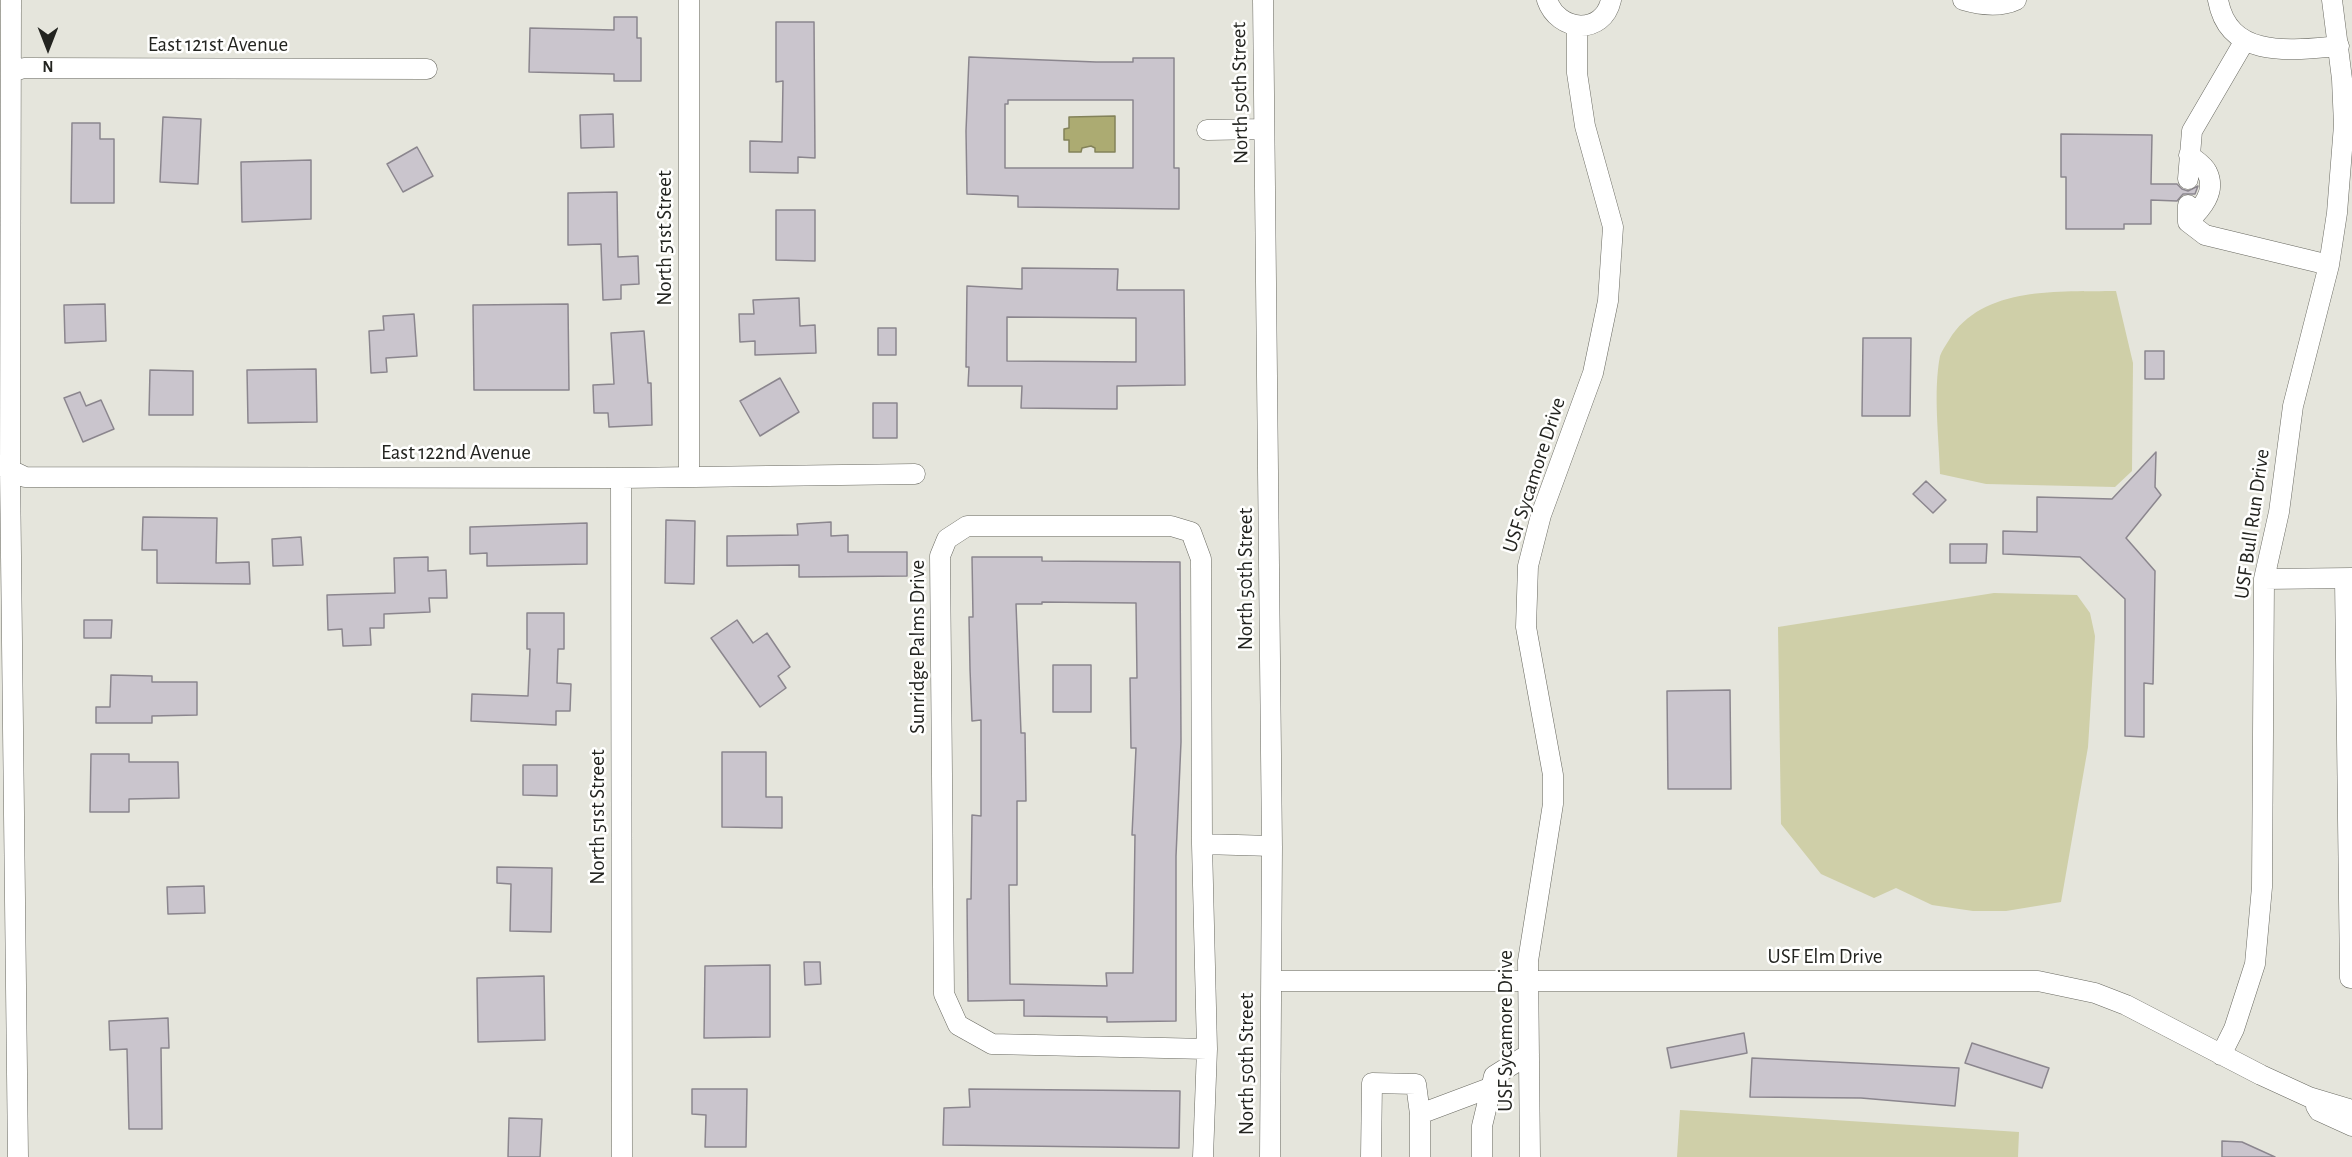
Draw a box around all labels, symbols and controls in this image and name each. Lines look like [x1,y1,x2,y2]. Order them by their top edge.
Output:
north arrow [18,18,78,78]
street label: North 50th Street [1226,22,1254,164]
street label: East 121st Avenue [148,32,288,58]
text: N [42,58,54,74]
street label: North 51st Street [652,170,678,306]
street label: USF Sycamore Drive [1497,394,1571,556]
street label: East 122nd Avenue [381,440,531,466]
street label: USF Bull Run Drive [2229,447,2275,601]
street label: North 50th Street [1233,508,1259,650]
street label: Sunridge Palms Drive [905,560,931,734]
street label: North 51st Street [585,749,611,885]
street label: USF Elm Drive [1768,944,1882,970]
street label: USF Sycamore Drive [1493,950,1519,1112]
street label: North 50th Street [1234,993,1260,1135]

